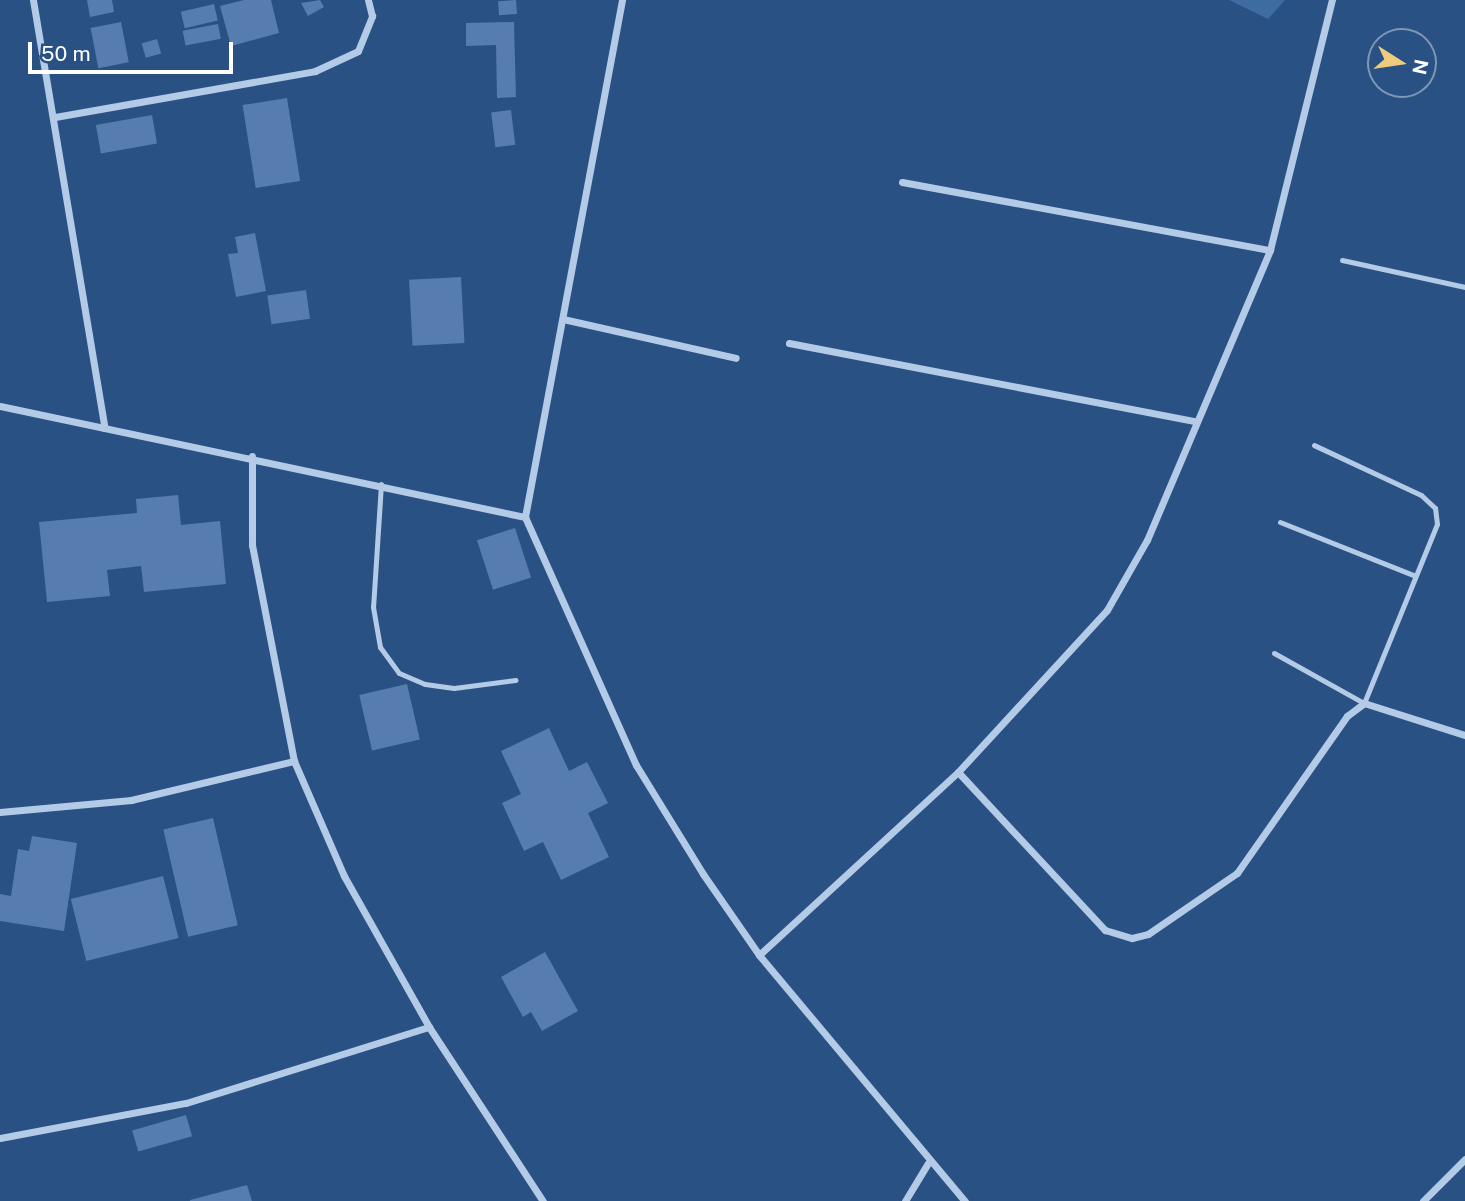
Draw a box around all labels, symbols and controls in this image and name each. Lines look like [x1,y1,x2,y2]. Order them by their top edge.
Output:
scale bar [32,28,236,72]
north arrow [1367,28,1437,98]
text: 50 m [41,41,91,66]
text: N [1408,57,1433,76]

